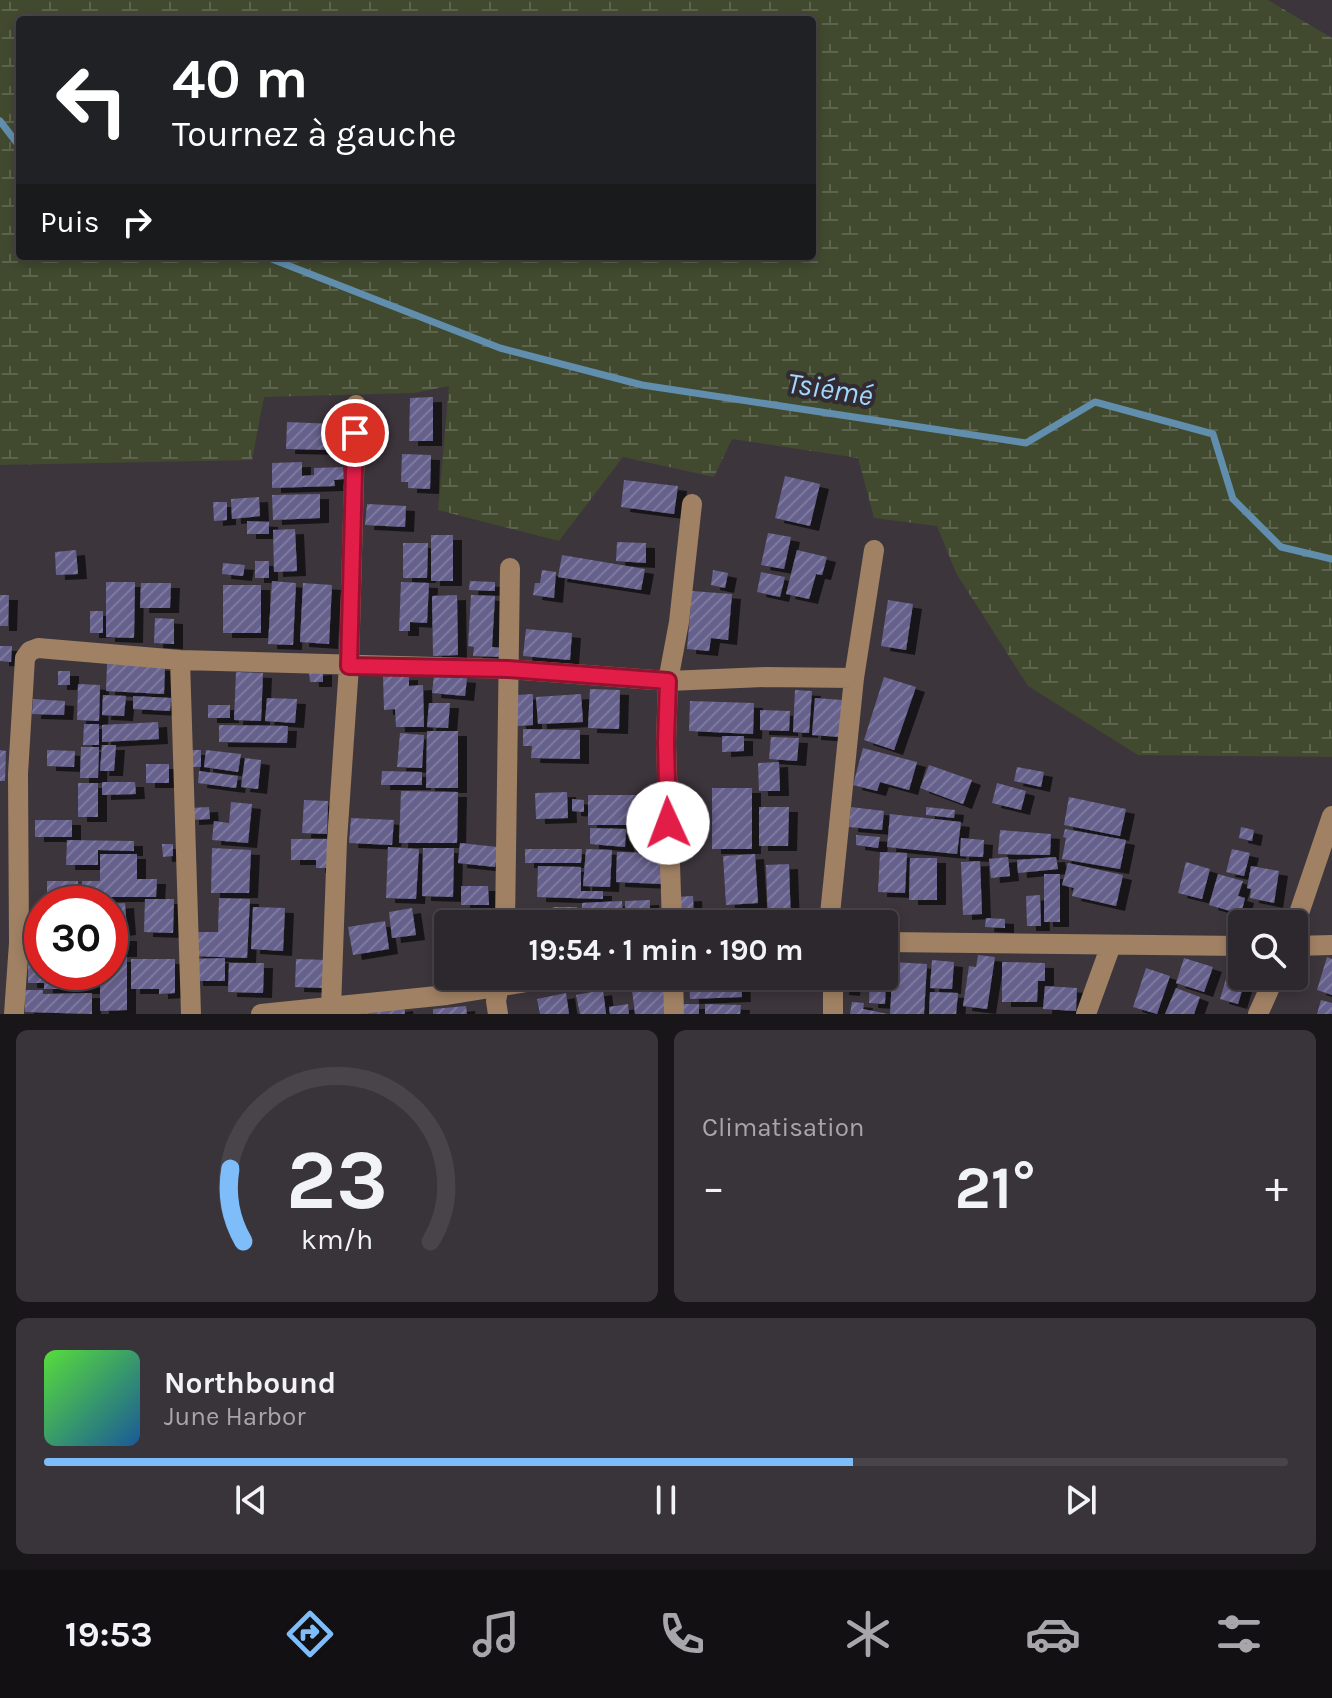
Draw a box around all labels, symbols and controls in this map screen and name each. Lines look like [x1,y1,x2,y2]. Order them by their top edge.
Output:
text: 40 m [172,46,308,111]
icon: left [40,48,144,152]
text: Tournez à gauche [172,113,457,155]
icon: right [115,200,159,244]
text: Puis [40,204,99,240]
water label: Tsiémé [785,364,875,414]
pin [321,399,389,467]
icon: arrive [333,411,377,455]
position arrow [626,781,710,865]
speed limit sign: 30 [24,886,128,990]
map controls [1228,910,1308,990]
button: search [1228,910,1308,990]
text: 19:54 · 1 min · 190 m [529,932,803,968]
text: Climatisation [702,1112,865,1143]
text: 23 [286,1132,388,1229]
text: 21° [955,1153,1036,1223]
text: − [702,1162,725,1213]
text: + [1265,1162,1288,1213]
text: km/h [301,1223,373,1256]
text: Northbound [164,1365,336,1401]
text: June Harbor [164,1401,306,1432]
icon: previous [229,1478,273,1522]
icon: pause [644,1478,688,1522]
icon: next [1059,1478,1103,1522]
icon: directions [282,1606,338,1662]
icon: music [468,1606,524,1662]
icon: phone [654,1606,710,1662]
icon: climate [840,1606,896,1662]
icon: car [1025,1606,1081,1662]
icon: filters [1211,1606,1267,1662]
text: 19:53 [65,1613,153,1655]

